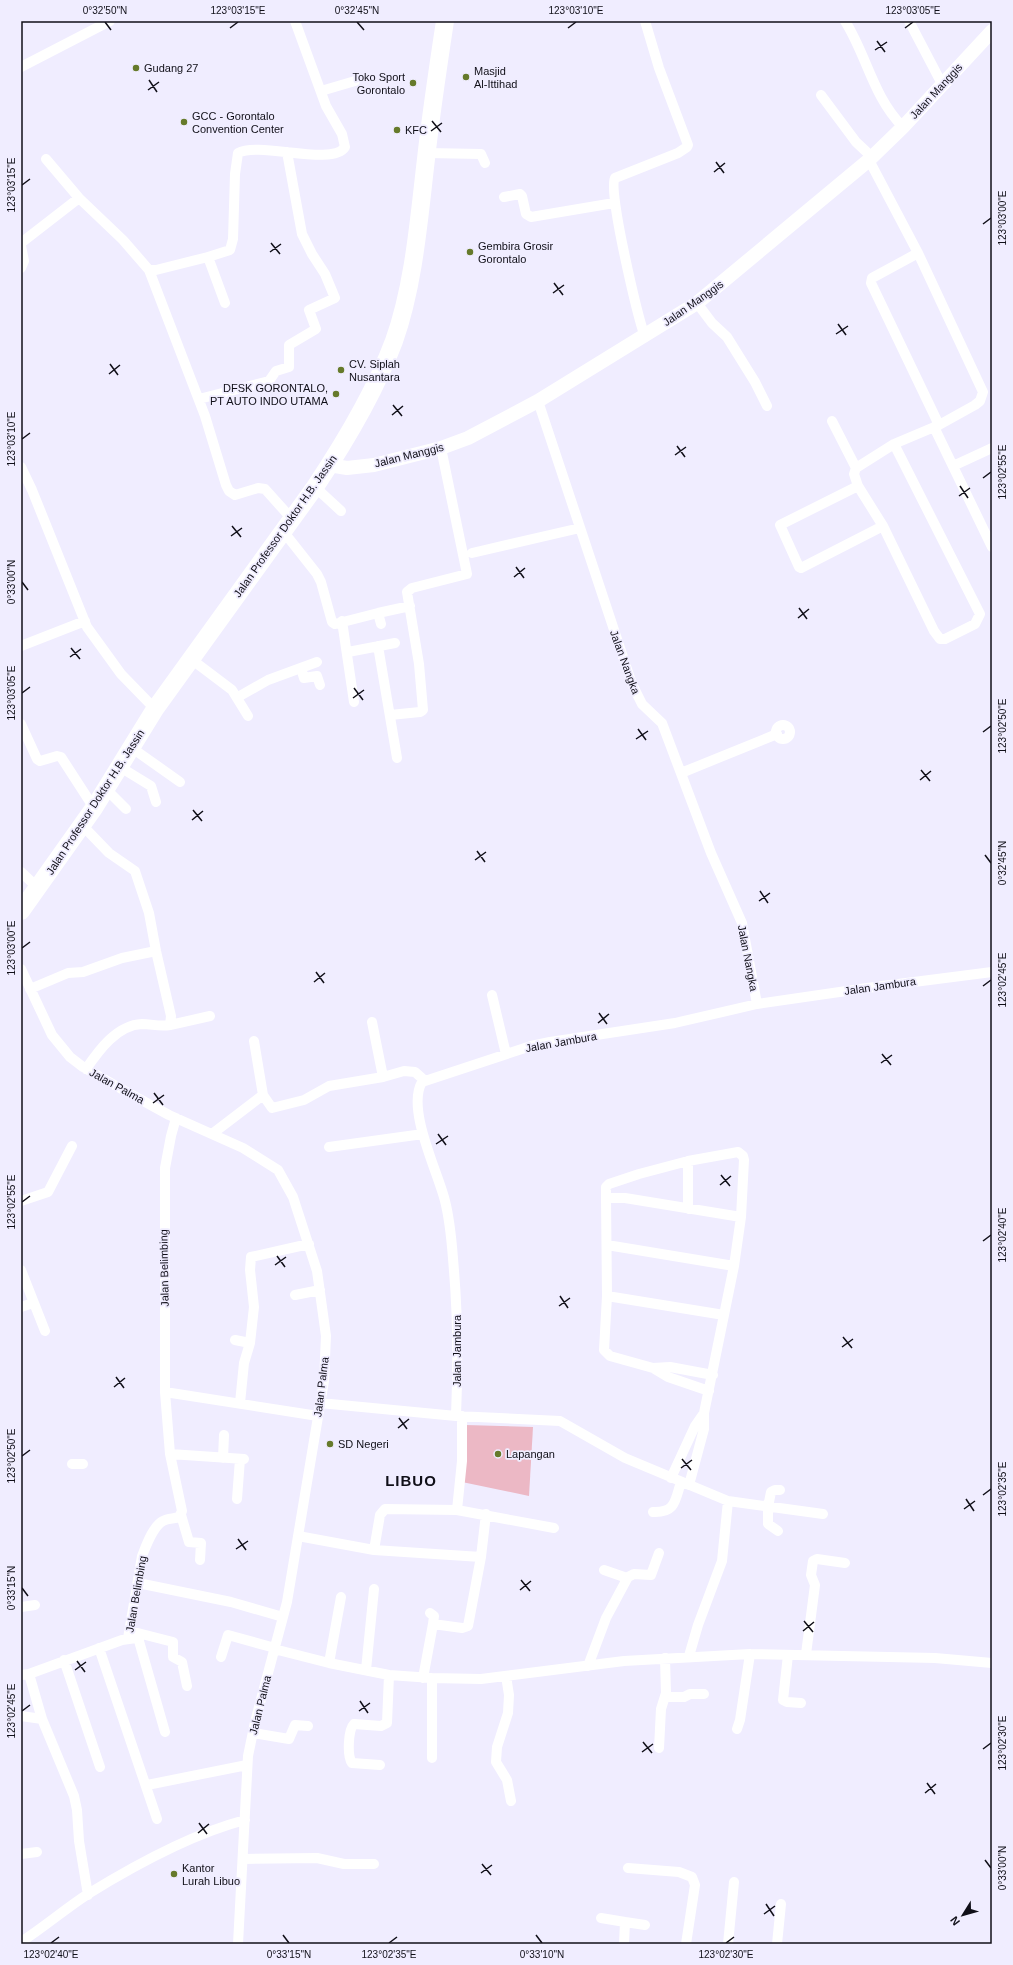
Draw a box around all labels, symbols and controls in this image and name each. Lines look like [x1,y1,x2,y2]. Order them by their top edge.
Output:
text: 0°32'50"N [83,5,127,16]
text: 123°03'15"E [210,5,266,16]
text: 0°32'45"N [335,5,379,16]
text: 123°03'10"E [548,5,604,16]
text: 123°03'05"E [885,5,941,16]
street label: Jalan Manggis [907,61,965,121]
place label: Gudang 27 [144,62,198,74]
marker: Gudang 27 [131,63,141,73]
place label: Masjid Al-Ittihad [474,65,517,90]
place label: Toko Sport Gorontalo [352,71,405,96]
marker: Masjid Al-Ittihad [461,72,471,82]
marker: Toko Sport Gorontalo [408,78,418,88]
place label: GCC - Gorontalo Convention Center [192,110,284,135]
marker: GCC - Gorontalo Convention Center [179,117,189,127]
place label: KFC [405,124,427,136]
marker: KFC [392,125,402,135]
text: 123°03'15"E [6,157,17,213]
text: 123°03'00"E [997,190,1008,246]
place label: Gembira Grosir Gorontalo [478,240,554,265]
marker: Gembira Grosir Gorontalo [465,247,475,257]
street label: Jalan Manggis [661,277,726,328]
place label: CV. Siplah Nusantara [349,358,401,383]
marker: CV. Siplah Nusantara [336,365,346,375]
place label: DFSK GORONTALO, PT AUTO INDO UTAMA [210,382,329,407]
marker: DFSK GORONTALO, PT AUTO INDO UTAMA [331,389,341,399]
text: 123°03'10"E [6,411,17,467]
street label: Jalan Manggis [373,440,445,469]
text: 123°02'55"E [997,444,1008,500]
street label: Jalan Professor Doktor H.B. Jassin [231,453,339,599]
text: 0°33'00"N [6,560,17,604]
street label: Jalan Nangka [608,628,642,696]
text: 123°03'05"E [6,665,17,721]
text: 123°02'50"E [997,698,1008,754]
street label: Jalan Professor Doktor H.B. Jassin [44,727,146,877]
text: 0°32'45"N [997,841,1008,885]
text: 123°03'00"E [6,920,17,976]
street label: Jalan Nangka [736,924,760,993]
text: 123°02'45"E [997,952,1008,1008]
street label: Jalan Jambura [843,975,917,997]
street label: Jalan Jambura [524,1030,598,1054]
street label: Jalan Palma [88,1066,147,1106]
text: 123°02'55"E [6,1174,17,1230]
text: 123°02'40"E [997,1207,1008,1263]
street label: Jalan Belimbing [157,1229,171,1307]
street label: Jalan Jambura [451,1314,463,1387]
street label: Jalan Palma [311,1355,331,1418]
text: 123°02'50"E [6,1428,17,1484]
place label: SD Negeri [338,1438,389,1450]
marker: SD Negeri [325,1439,335,1449]
place label: Lapangan [506,1448,555,1460]
marker: Lapangan [493,1449,503,1459]
text: 123°02'35"E [997,1461,1008,1517]
district label: LIBUO [385,1472,437,1489]
street label: Jalan Belimbing [123,1555,149,1633]
text: 0°33'15"N [6,1566,17,1610]
street label: Jalan Palma [247,1673,273,1736]
text: 123°02'45"E [6,1683,17,1739]
text: 123°02'30"E [997,1715,1008,1771]
text: 0°33'00"N [997,1846,1008,1890]
place label: Kantor Lurah Libuo [182,1862,240,1887]
marker: Kantor Lurah Libuo [169,1869,179,1879]
north arrow [943,1895,983,1935]
text: N [948,1914,962,1928]
text: 123°02'40"E [23,1949,79,1960]
text: 0°33'15"N [267,1949,311,1960]
text: 123°02'35"E [361,1949,417,1960]
text: 0°33'10"N [520,1949,564,1960]
text: 123°02'30"E [698,1949,754,1960]

